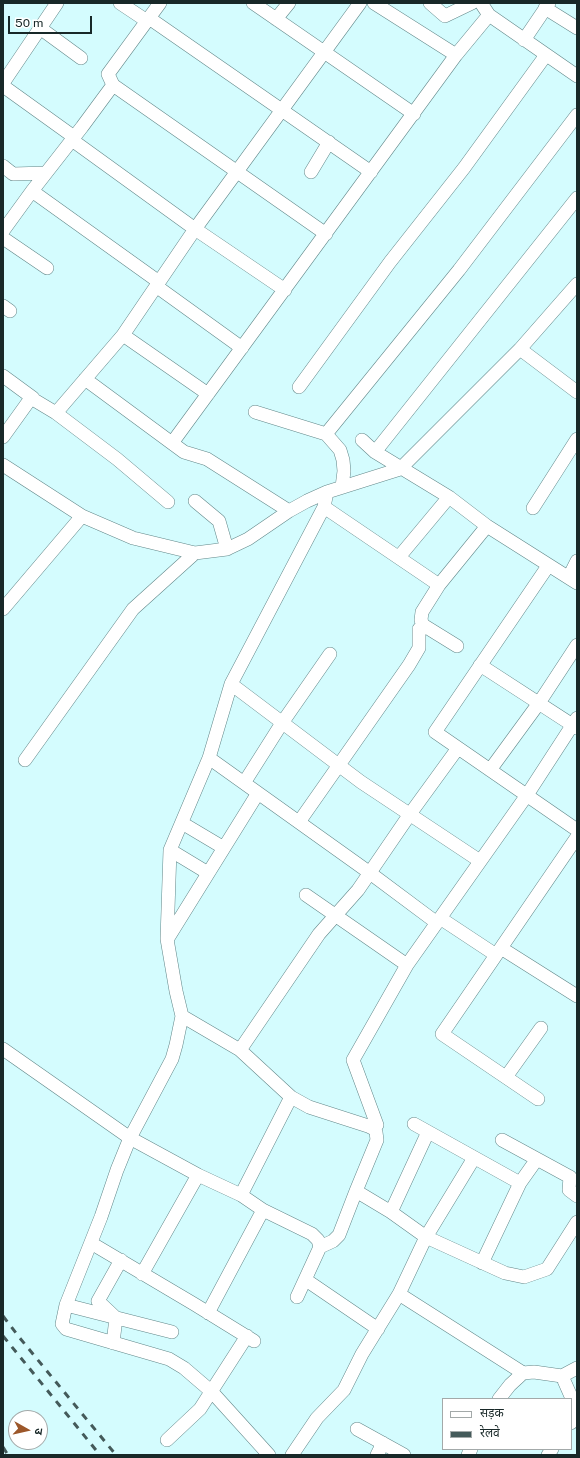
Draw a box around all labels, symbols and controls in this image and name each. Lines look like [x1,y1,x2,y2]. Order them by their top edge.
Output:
scale bar [10,8,94,34]
text: 50 m [15,16,43,30]
legend [442,1398,572,1450]
text: सड़क [480,1406,504,1420]
north arrow [8,1410,48,1450]
text: रेलवे [480,1426,500,1440]
text: उ [33,1428,45,1436]

